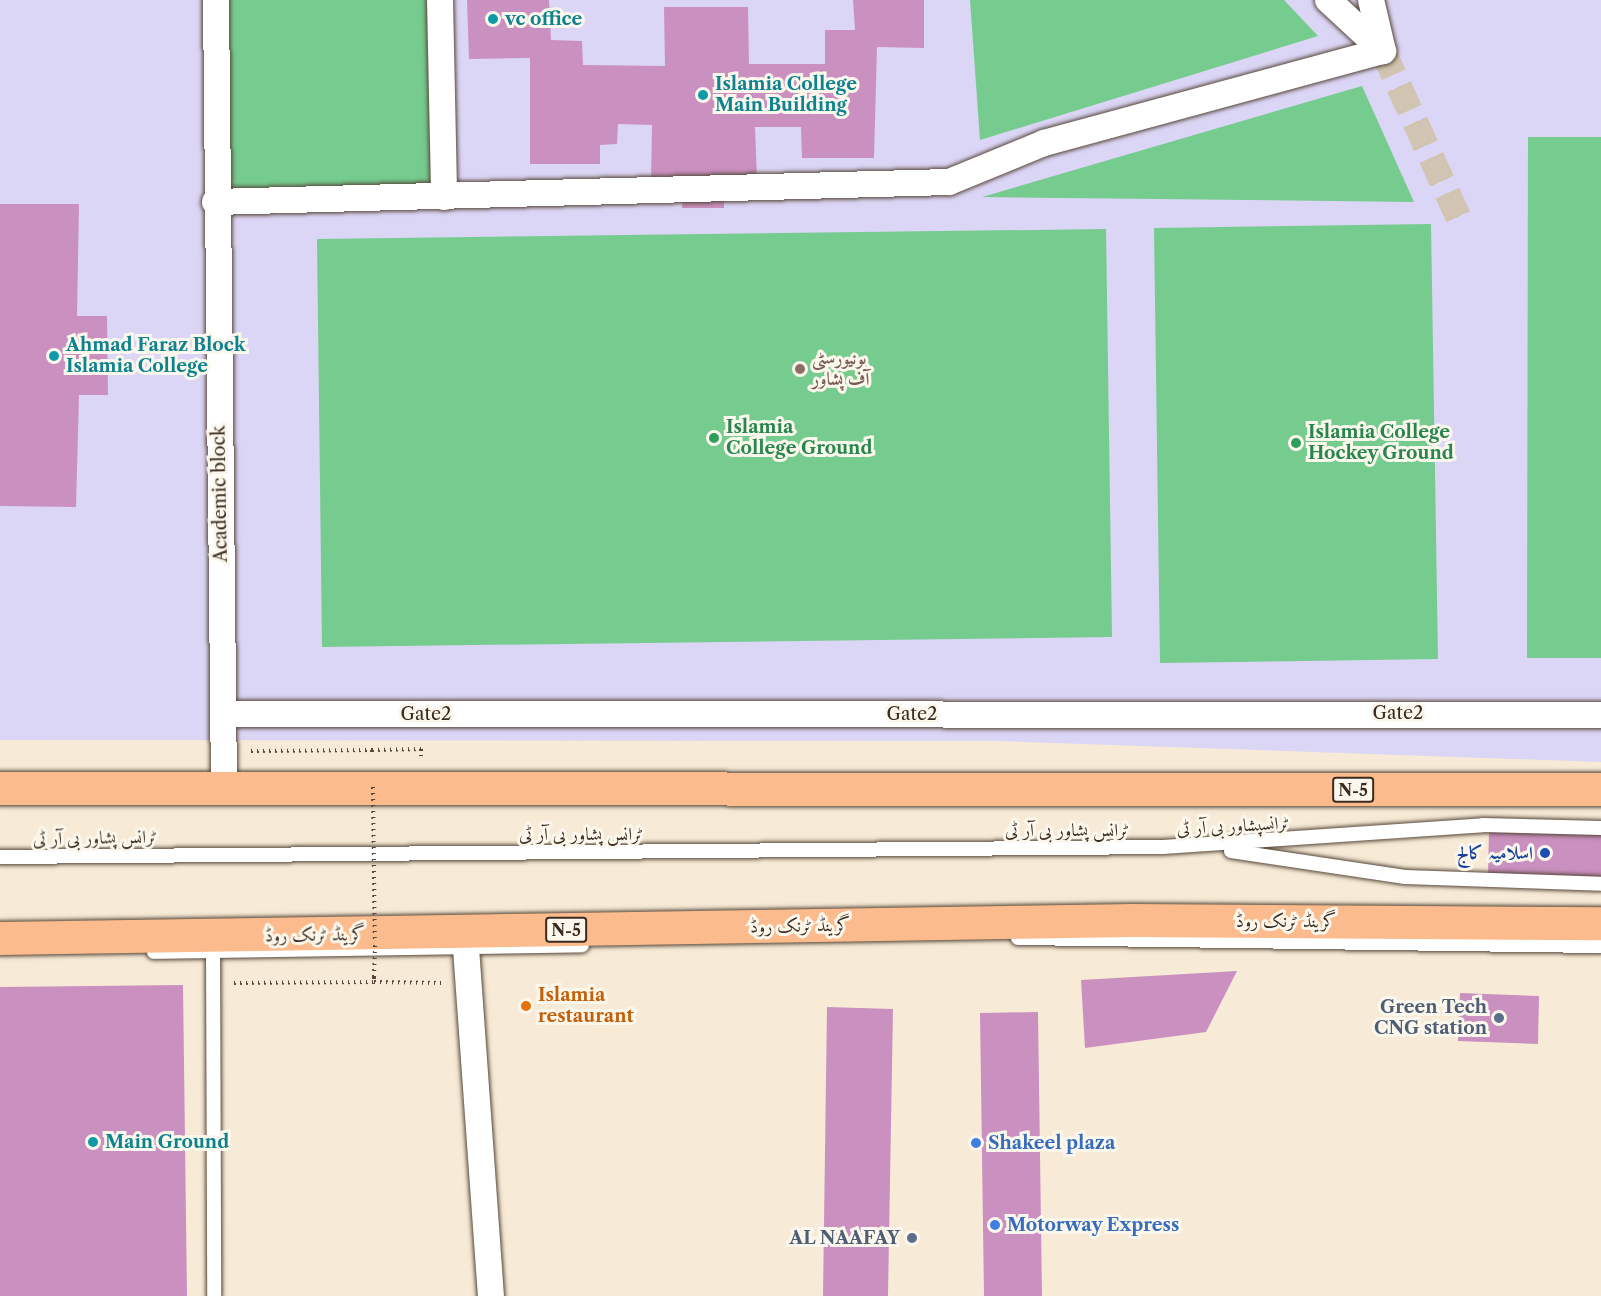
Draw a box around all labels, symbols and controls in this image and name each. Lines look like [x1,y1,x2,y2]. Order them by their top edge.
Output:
place label: vc office [505,8,582,30]
marker: vc office [486,12,500,26]
place label: Islamia College Main Building [715,74,857,116]
marker: Islamia College Main Building [696,88,710,102]
place label: Ahmad Faraz Block Islamia College [66,335,246,378]
place label: یونیورسٹی آف پشاور [812,348,869,391]
marker: Ahmad Faraz Block Islamia College [47,349,61,363]
marker: یونیورسٹی آف پشاور [793,362,807,376]
place label: Islamia College Ground [726,417,872,460]
place label: Islamia College Hockey Ground [1308,422,1454,464]
street label: Academic block [208,426,232,562]
marker: Islamia College Ground [707,431,721,445]
marker: Islamia College Hockey Ground [1289,436,1303,450]
street label: Gate2 [1373,702,1423,724]
street label: Gate2 [401,703,451,725]
street label: Gate2 [887,703,937,725]
road number: N-5 [1332,777,1374,803]
street label: ٹرانسپشاور بی آر ٹی [1176,812,1290,840]
street label: ٹرانس پشاور بی آر ٹی [1005,819,1129,841]
street label: ٹرانس پشاور بی آر ٹی [519,823,643,845]
street label: ٹرانس پشاور بی آر ٹی [33,826,157,850]
place label: اسلامیہ کالج [1457,842,1533,864]
marker: اسلامیہ کالج [1538,846,1552,860]
street label: گرینڈ ٹرنک روڈ [1236,910,1336,932]
street label: گرینڈ ٹرنک روڈ [750,914,850,938]
road number: N-5 [545,917,587,943]
street label: گرینڈ ٹرنک روڈ [265,923,365,947]
place label: Islamia restaurant [538,985,634,1028]
place label: Green Tech CNG station [1374,997,1487,1040]
marker: Islamia restaurant [519,999,533,1013]
marker: Green Tech CNG station [1492,1011,1506,1025]
place label: Main Ground [105,1131,229,1153]
place label: Shakeel plaza [988,1132,1115,1154]
marker: Main Ground [86,1135,100,1149]
marker: Shakeel plaza [969,1136,983,1150]
place label: Motorway Express [1007,1214,1180,1236]
marker: Motorway Express [988,1218,1002,1232]
place label: AL NAAFAY [789,1227,900,1249]
marker: AL NAAFAY [905,1231,919,1245]

